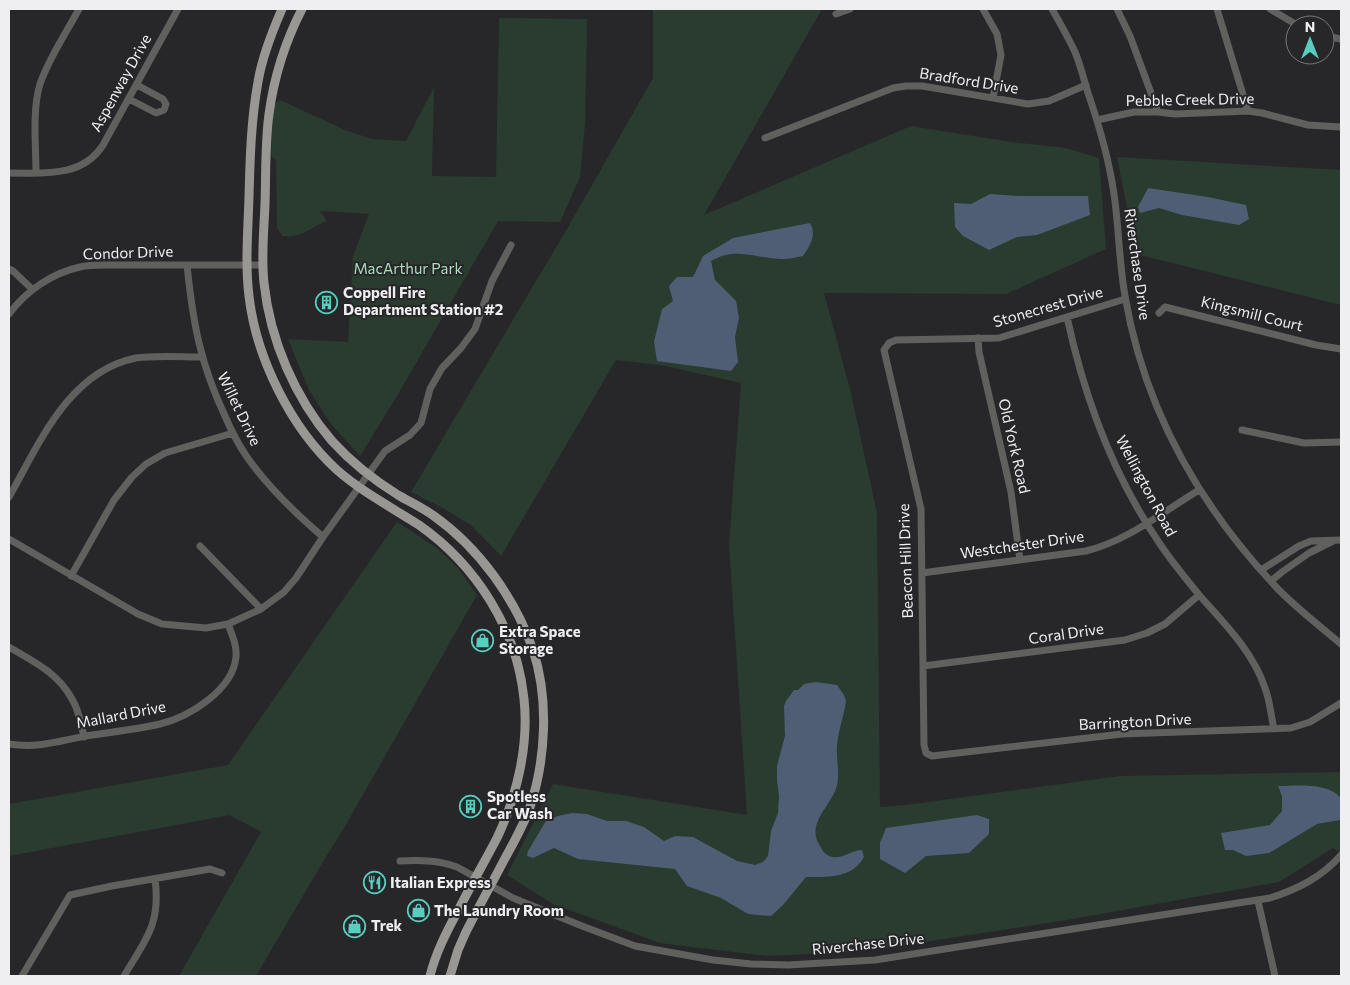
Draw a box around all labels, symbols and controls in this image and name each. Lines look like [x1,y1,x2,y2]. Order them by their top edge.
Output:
north arrow [1285,15,1335,65]
text: N [1305,18,1315,35]
street label: Aspenway Drive [86,31,154,134]
street label: Bradford Drive [918,63,1020,97]
street label: Pebble Creek Drive [1126,89,1254,109]
street label: Riverchase Drive [1121,207,1155,321]
street label: Condor Drive [82,241,174,263]
park label: MacArthur Park [353,259,463,277]
street label: Stonecrest Drive [991,282,1105,330]
place label: Coppell Fire Department Station #2 [343,283,503,318]
building icon: Coppell Fire Department Station #2 [315,290,339,314]
street label: Kingsmill Court [1199,292,1305,334]
street label: Willet Drive [214,369,266,448]
street label: Old York Road [995,397,1035,495]
street label: Wellington Road [1113,432,1181,539]
street label: Beacon Hill Drive [894,503,916,619]
street label: Westchester Drive [959,526,1085,562]
street label: Coral Drive [1027,619,1105,647]
place label: Extra Space Storage [499,622,581,657]
shop icon: Extra Space Storage [471,629,495,653]
street label: Mallard Drive [74,696,167,732]
street label: Barrington Drive [1078,709,1192,733]
place label: Spotless Car Wash [487,787,553,822]
building icon: Spotless Car Wash [459,794,483,818]
restaurant icon: Italian Express [362,871,386,895]
place label: Italian Express [390,873,491,891]
shop icon: The Laundry Room [406,899,430,923]
place label: The Laundry Room [434,901,564,919]
shop icon: Trek [343,914,367,938]
place label: Trek [371,916,403,934]
street label: Riverchase Drive [811,928,925,958]

